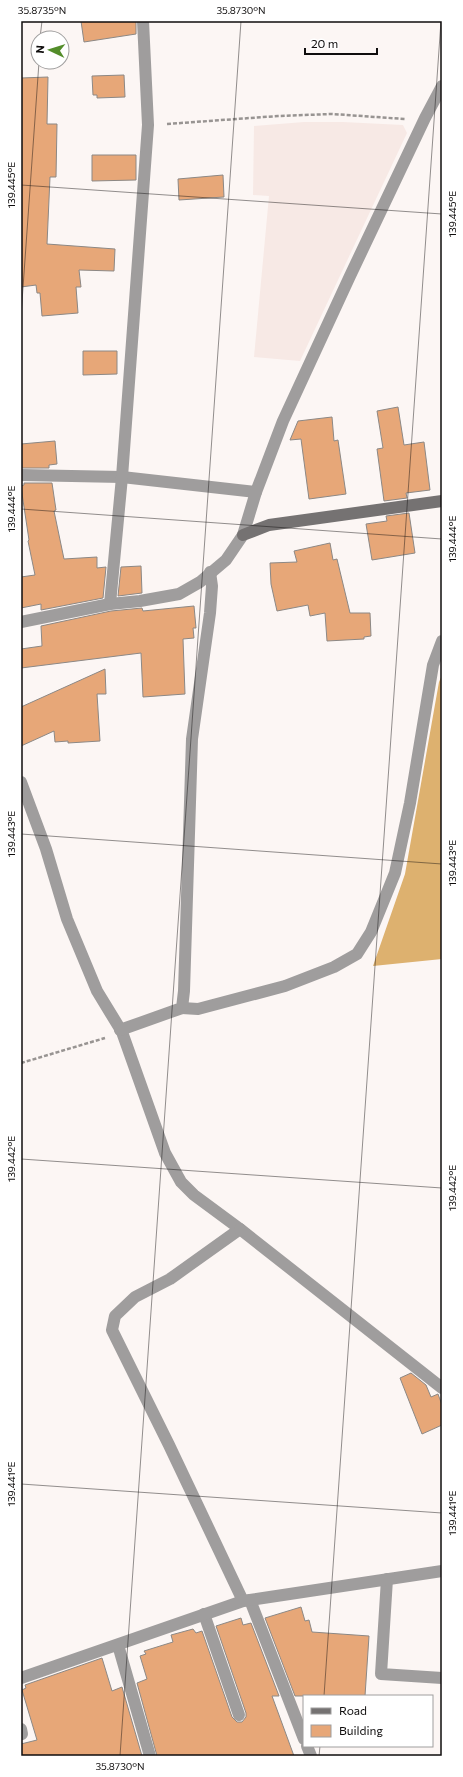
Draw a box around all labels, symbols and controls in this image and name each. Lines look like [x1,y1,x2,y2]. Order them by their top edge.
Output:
text: 35.8735°N [18,4,66,16]
text: 35.8730°N [216,4,266,16]
north arrow [30,30,70,70]
scale bar [305,30,377,56]
text: 20 m [311,36,338,50]
text: N [33,45,46,54]
text: 139.445°E [5,162,17,208]
text: 139.445°E [446,191,458,237]
text: 139.444°E [5,486,17,532]
text: 139.444°E [446,516,458,562]
text: 139.443°E [5,811,17,857]
text: 139.443°E [446,840,458,886]
text: 139.442°E [5,1136,17,1182]
text: 139.442°E [446,1165,458,1211]
text: 139.441°E [5,1462,17,1506]
text: 139.441°E [446,1491,458,1535]
legend [303,1695,433,1747]
text: Road [339,1703,367,1717]
text: Building [339,1723,383,1737]
text: 35.8730°N [95,1760,145,1772]

